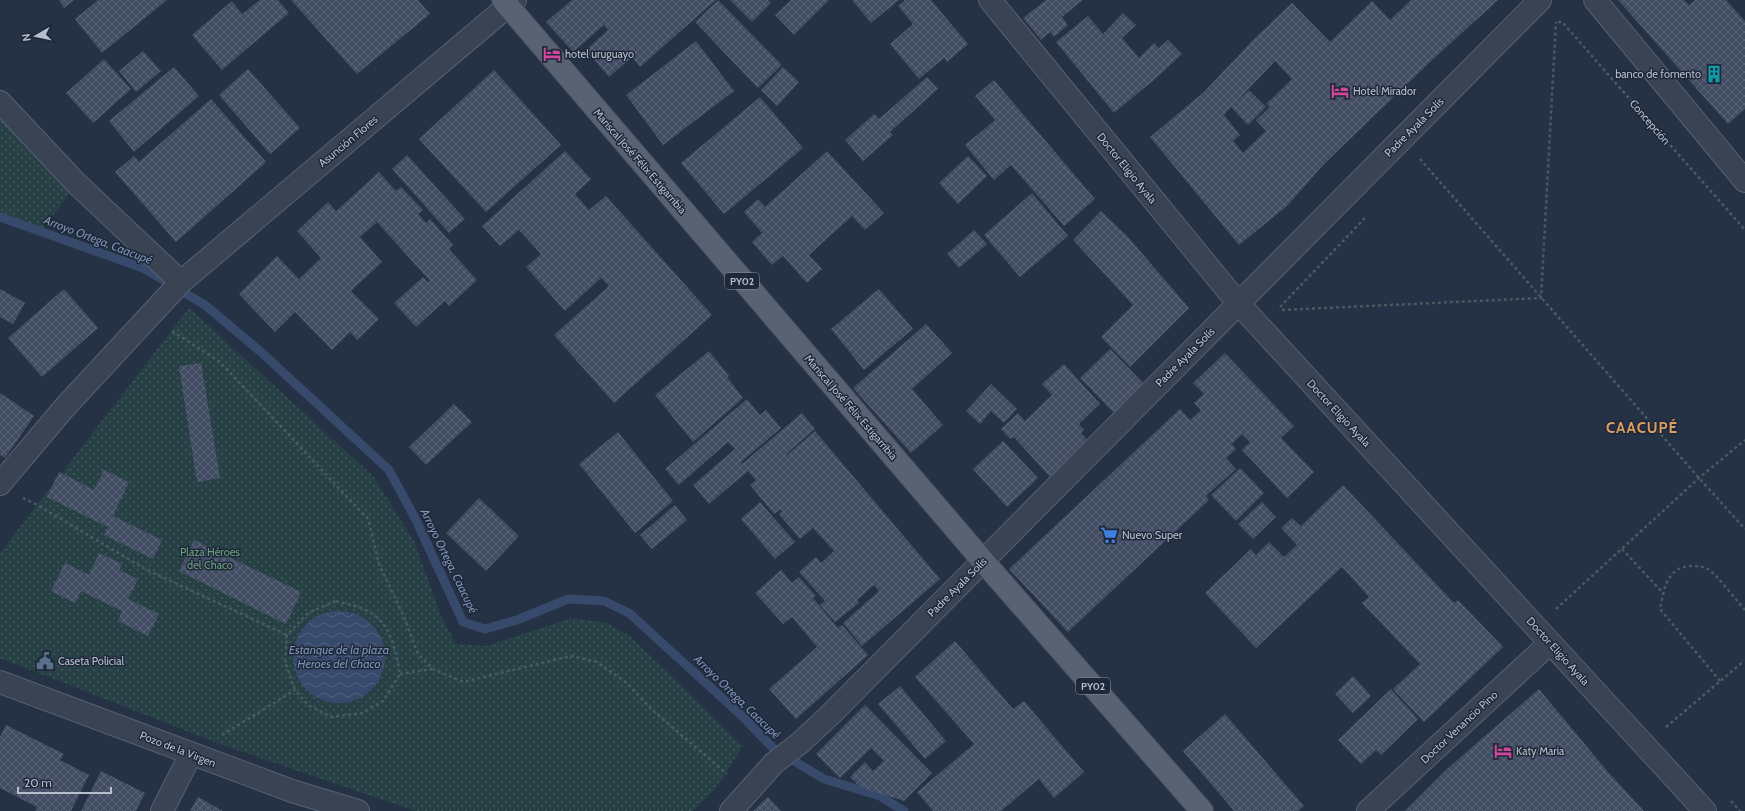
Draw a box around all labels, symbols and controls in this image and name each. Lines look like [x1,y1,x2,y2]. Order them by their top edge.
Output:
north arrow [16,16,56,56]
text: N [19,33,34,43]
hotel icon: hotel uruguayo [542,44,562,64]
place label: hotel uruguayo [565,47,634,61]
building icon: banco de fomento [1704,64,1724,84]
place label: banco de fomento [1615,67,1701,81]
hotel icon: Hotel Mirador [1330,81,1350,101]
place label: Hotel Mirador [1353,84,1417,98]
street label: Padre Ayala Solís [1381,94,1447,160]
street label: Concepción [1627,97,1673,147]
street label: Mariscal José Félix Estigarribia [590,105,690,217]
street label: Asunción Flores [315,112,381,170]
street label: Doctor Eligio Ayala [1094,130,1160,207]
water label: Arroyo Ortega, Caacupé [41,212,155,267]
road number: PY02 [725,273,759,289]
street label: Padre Ayala Solís [1152,324,1218,390]
street label: Mariscal José Félix Estigarribia [801,351,901,463]
street label: Doctor Eligio Ayala [1304,376,1374,450]
district label: CAACUPÉ [1606,418,1678,437]
water label: Arroyo Ortega, Caacupé [417,505,482,616]
supermarket icon: Nuevo Super [1099,525,1119,545]
place label: Nuevo Super [1122,528,1183,542]
park label: Plaza Héroes del Chaco [180,545,240,572]
street label: Padre Ayala Solís [924,554,990,620]
street label: Doctor Eligio Ayala [1524,614,1593,689]
water label: Estanque de la plaza Heroes del Chaco [289,642,389,671]
public building icon: Caseta Policial [35,651,55,671]
water label: Arroyo Ortega, Caacupé [690,651,784,742]
place label: Caseta Policial [58,654,124,668]
road number: PY02 [1076,678,1110,694]
street label: Doctor Venancio Pino [1417,688,1501,766]
street label: Pozo de la Virgen [138,728,218,770]
hotel icon: Katy Maria [1493,741,1513,761]
place label: Katy Maria [1516,744,1565,758]
scale bar [18,769,111,795]
text: 20 m [24,775,52,790]

